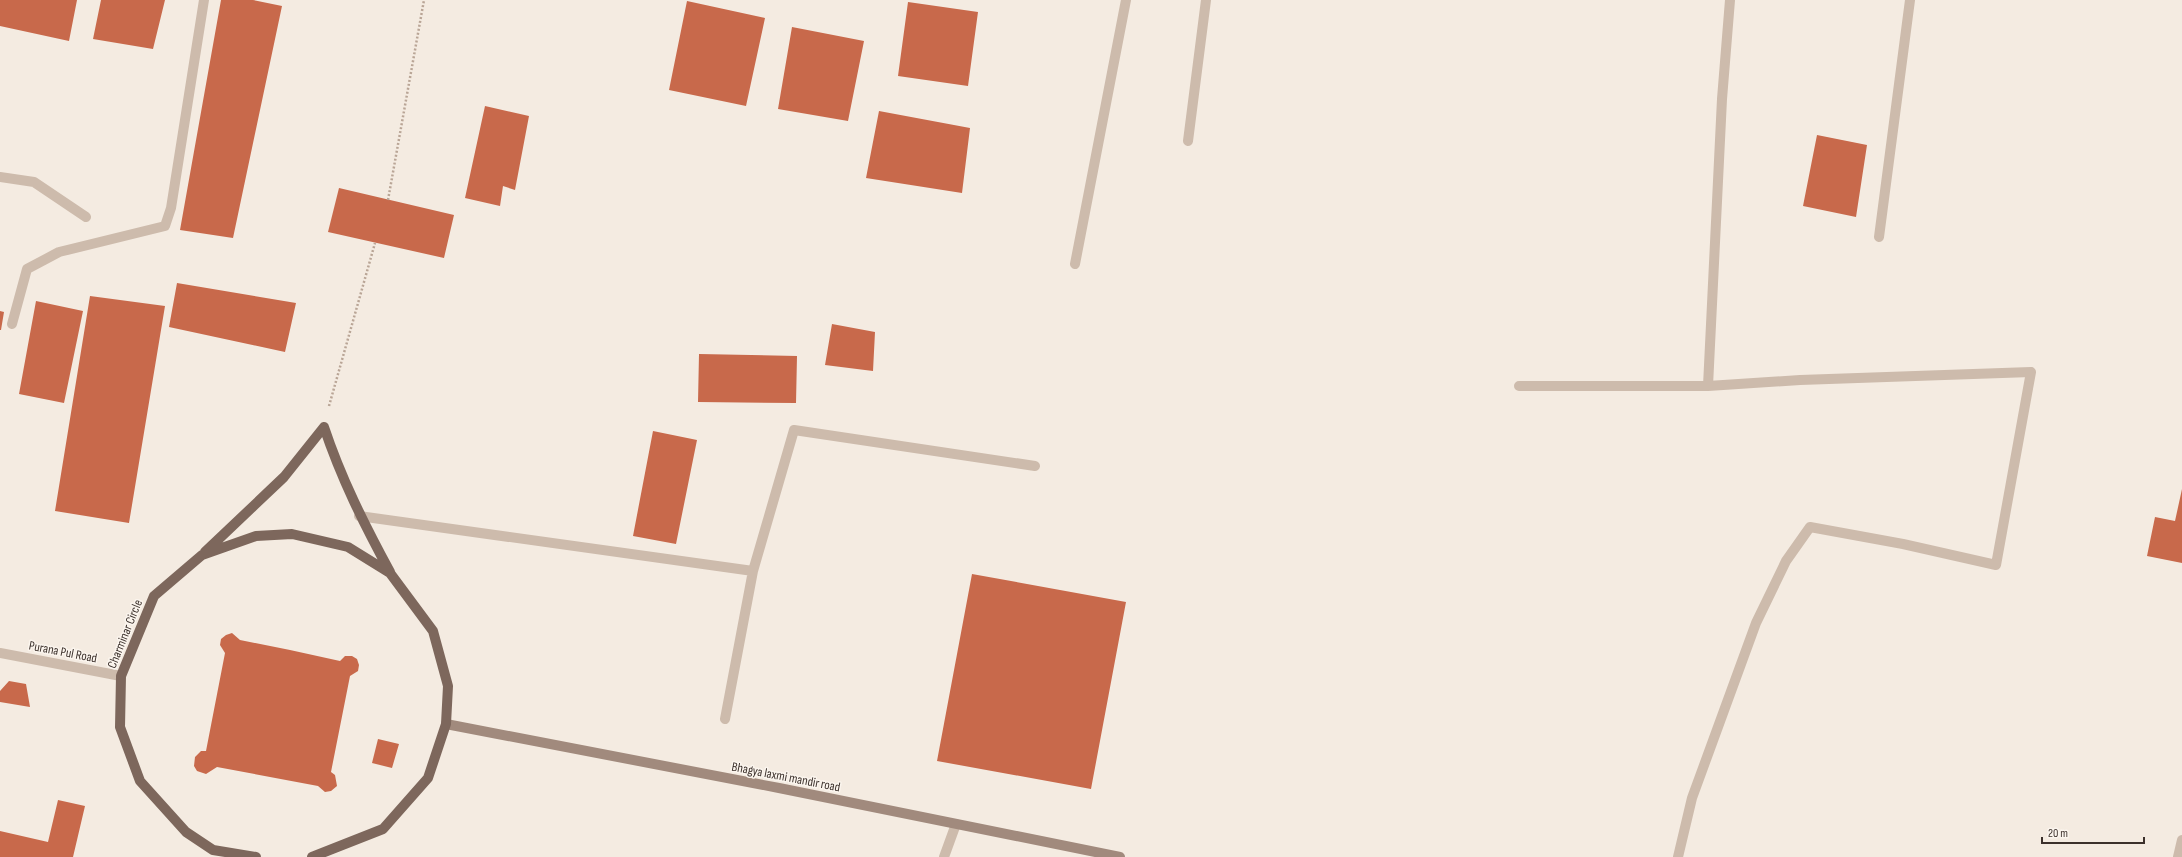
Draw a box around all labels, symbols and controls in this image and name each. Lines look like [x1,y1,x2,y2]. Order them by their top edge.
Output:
street label: Charminar Circle [104,597,146,671]
street label: Purana Pul Road [28,638,98,666]
street label: Bhagya laxmi mandir road [730,759,842,795]
scale bar [2042,819,2144,845]
text: 20 m [2048,826,2068,841]

